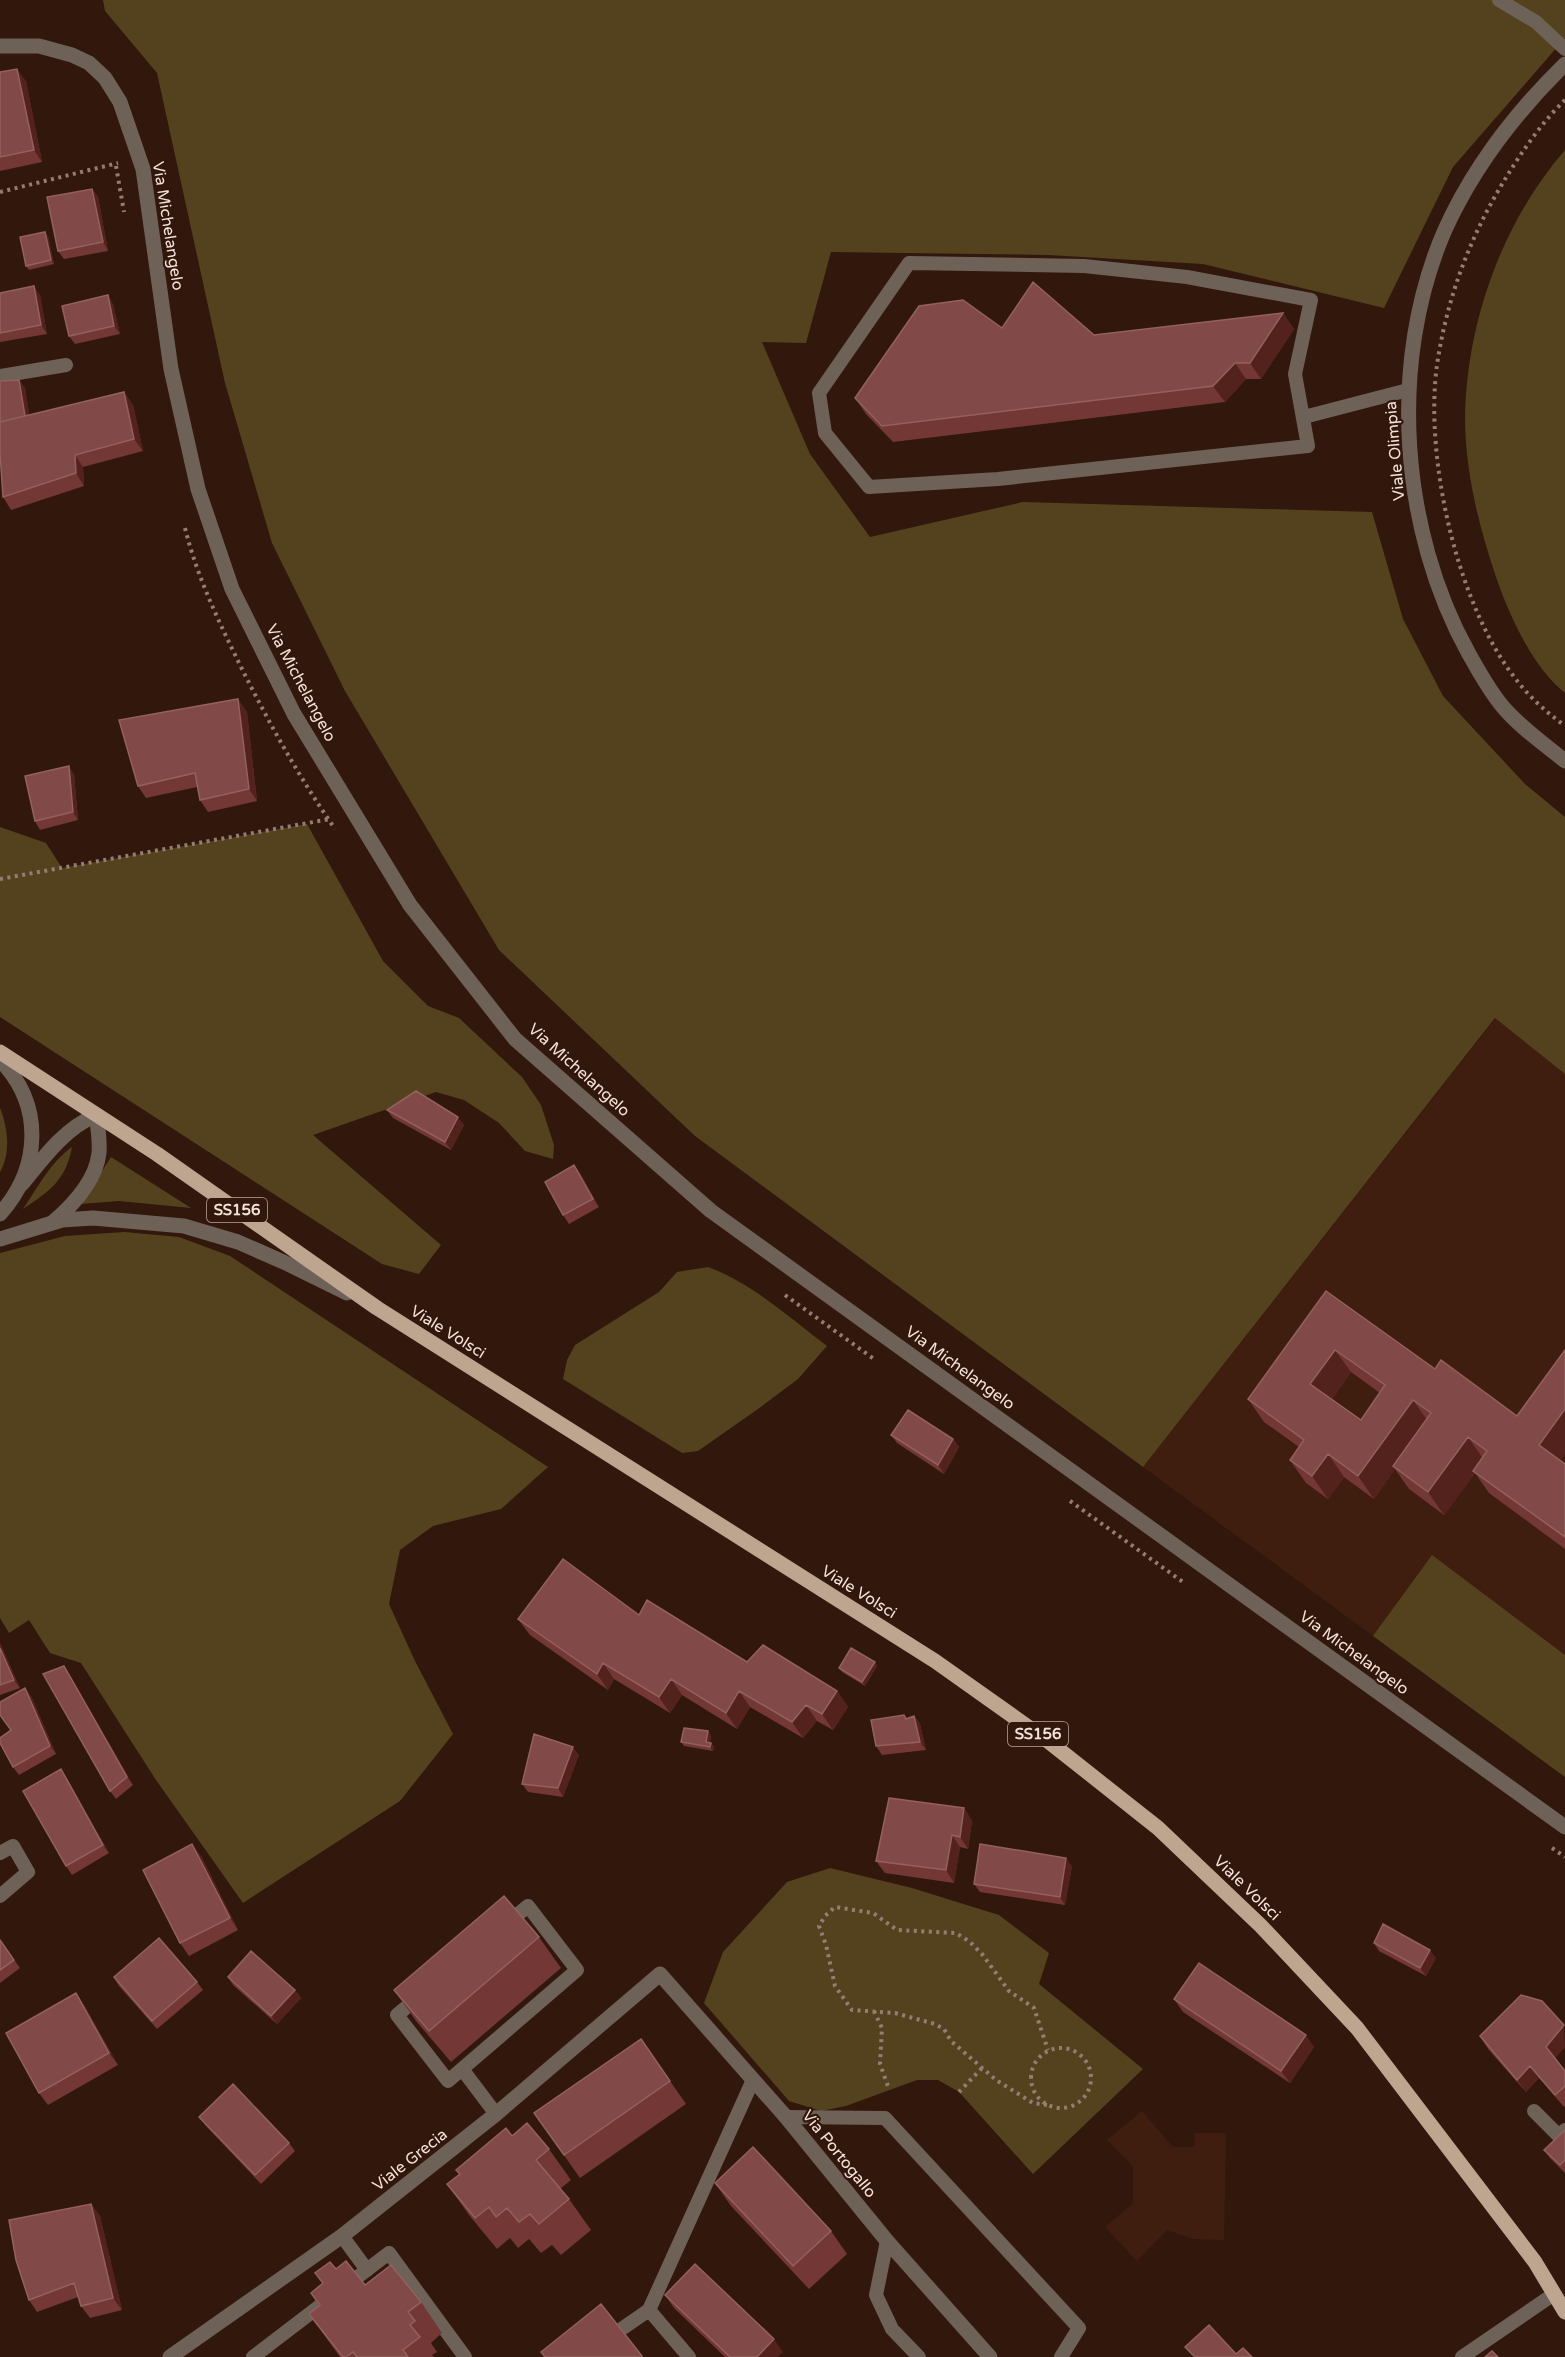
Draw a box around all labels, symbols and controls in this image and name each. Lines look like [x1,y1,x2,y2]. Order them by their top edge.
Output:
street label: Via Michelangelo [148,160,188,292]
street label: Viale Olimpia [1381,400,1409,502]
street label: Via Michelangelo [262,621,340,745]
street label: Via Michelangelo [524,1019,634,1121]
road number: SS156 [207,1198,267,1222]
street label: Viale Volsci [407,1301,489,1363]
street label: Via Michelangelo [901,1322,1019,1414]
street label: Viale Volsci [818,1561,900,1623]
street label: Via Michelangelo [1295,1607,1413,1699]
road number: SS156 [1008,1722,1068,1746]
street label: Viale Volsci [1209,1851,1285,1925]
street label: Via Portogallo [798,2106,880,2202]
street label: Viale Grecia [369,2125,451,2195]

